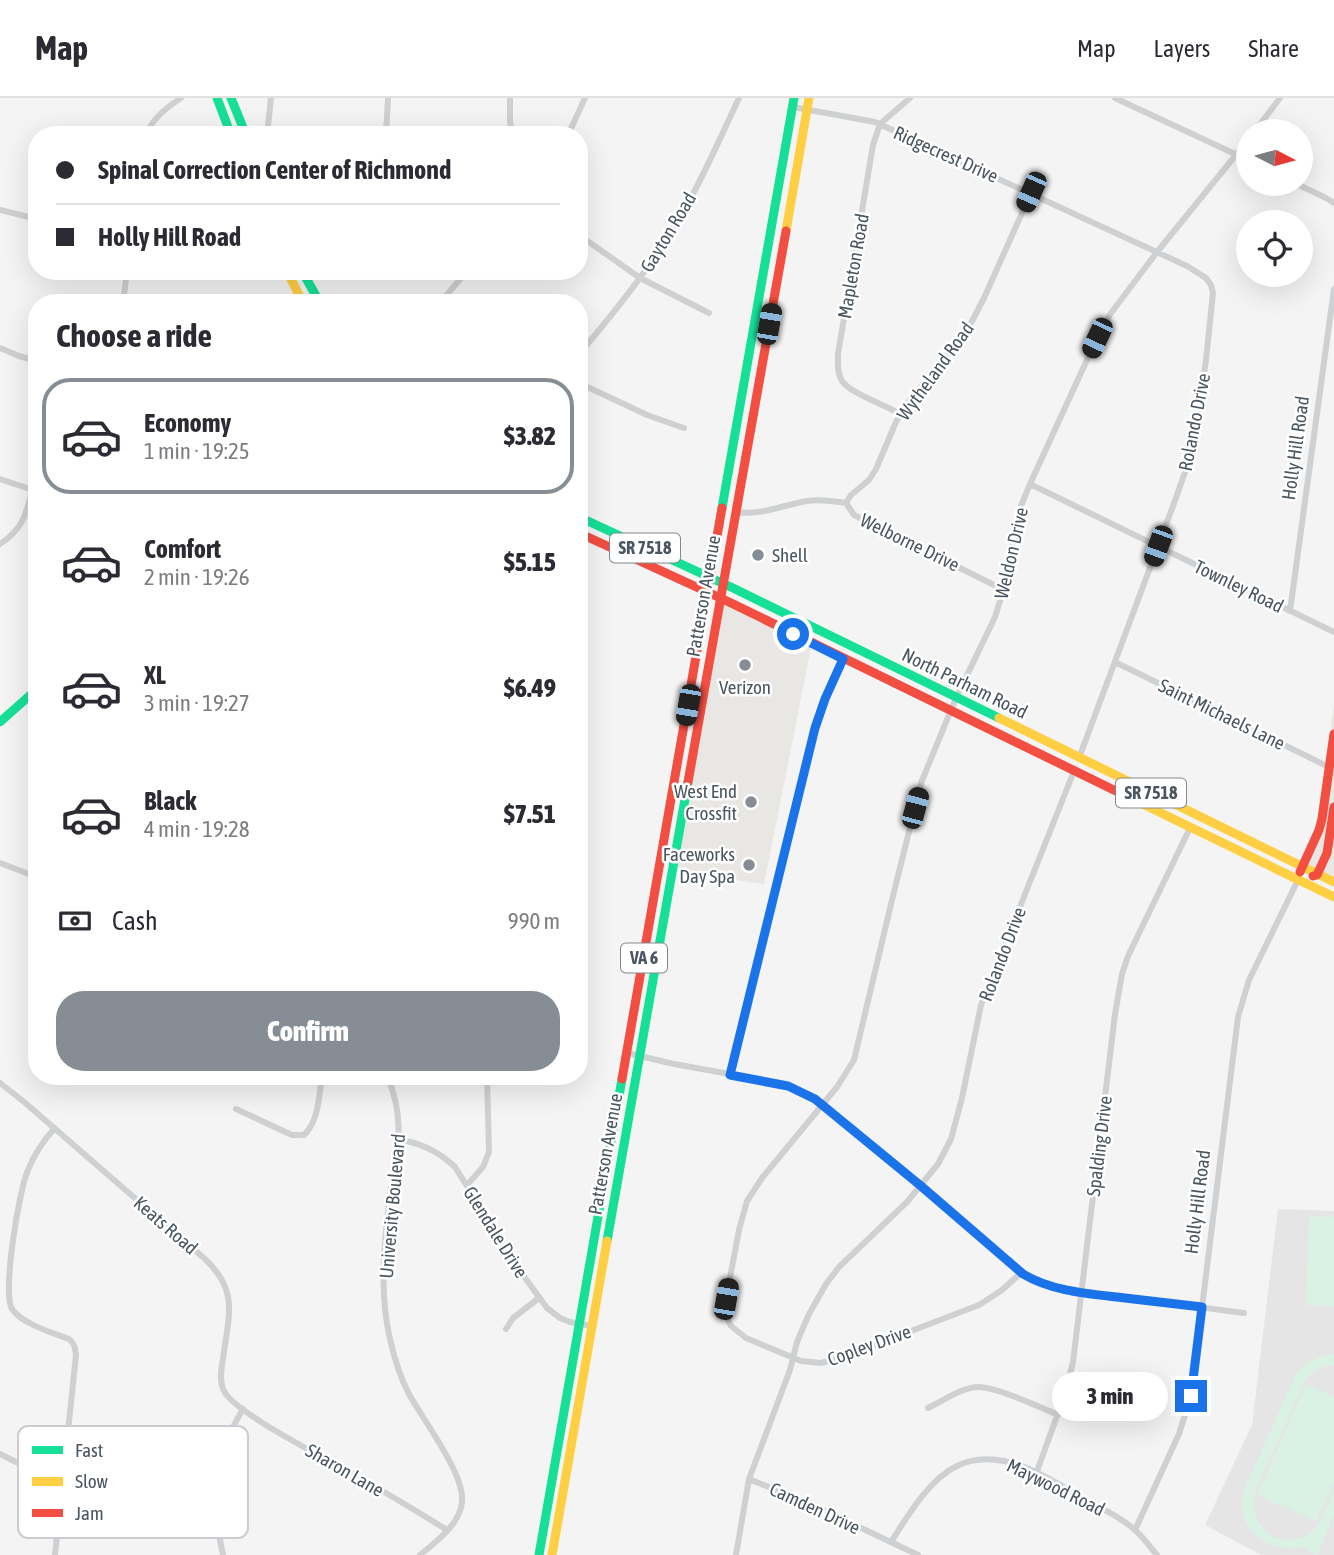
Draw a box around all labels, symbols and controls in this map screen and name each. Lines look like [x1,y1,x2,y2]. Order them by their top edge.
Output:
text: Map [35,29,88,67]
text: Map [1077,35,1116,62]
text: Layers [1154,35,1210,62]
text: Share [1248,35,1299,62]
north arrow [1236,119,1312,196]
map controls [1236,119,1313,287]
street label: Ridgecrest Drive [890,121,1002,187]
text: Spinal Correction Center of Richmond [98,155,451,185]
car [1013,169,1050,215]
street label: Gayton Road [636,188,700,276]
button: locate [1236,210,1313,287]
street label: Mapleton Road [833,212,873,320]
text: Holly Hill Road [98,222,241,252]
car [756,301,783,347]
car [1079,315,1116,361]
text: Choose a ride [56,317,212,354]
street label: Wytheland Road [892,318,978,424]
street label: Rolando Drive [1174,371,1214,473]
street label: Holly Hill Road [1277,395,1313,501]
icon: car [60,405,123,468]
text: Economy [144,408,231,438]
text: $3.82 [504,421,556,451]
text: 1 min · 19:25 [144,438,250,464]
street label: Weldon Drive [990,505,1032,601]
street label: Welborne Drive [857,508,963,576]
car [1141,523,1176,569]
icon: car [60,531,123,594]
text: Comfort [144,534,221,564]
road number: SR 7518 [610,534,680,562]
street label: Patterson Avenue [682,534,724,658]
place label: Shell [772,544,808,566]
text: $5.15 [504,547,556,577]
marker: Shell [750,547,766,563]
street label: Townley Road [1191,555,1287,617]
text: 2 min · 19:26 [144,564,250,590]
route start [777,618,809,650]
street label: North Parham Road [899,643,1031,723]
icon: car [60,657,123,720]
marker: Verizon [737,657,753,673]
text: XL [144,660,166,690]
text: $6.49 [504,673,556,703]
street label: Saint Michaels Lane [1155,674,1289,754]
place label: Verizon [719,676,771,698]
car [675,682,702,728]
text: 3 min · 19:27 [144,690,250,716]
road number: SR 7518 [1116,778,1186,808]
place label: West End Crossfit [674,780,737,824]
icon: car [60,783,123,846]
car [900,785,931,831]
text: Black [144,786,196,816]
marker: West End Crossfit [743,794,759,810]
text: $7.51 [504,799,556,829]
text: 4 min · 19:28 [144,816,250,842]
place label: Faceworks Day Spa [663,843,735,887]
marker: Faceworks Day Spa [741,857,757,873]
icon: cash [56,902,94,940]
street label: Rolando Drive [974,904,1030,1004]
text: Cash [112,906,158,936]
text: 990 m [508,908,560,934]
road number: VA 6 [621,944,667,972]
button: Confirm [56,991,560,1071]
street label: Patterson Avenue [584,1092,626,1216]
street label: Spalding Drive [1082,1095,1116,1197]
street label: University Boulevard [375,1133,409,1279]
street label: Holly Hill Road [1180,1149,1214,1255]
street label: Glendale Drive [459,1182,533,1282]
street label: Keats Road [130,1191,202,1259]
car [713,1276,740,1322]
street label: Copley Drive [824,1320,914,1370]
callout: 3 min [1051,1372,1166,1420]
route end [1175,1380,1207,1412]
text: 3 min [1087,1383,1133,1409]
legend [18,1426,248,1538]
text: Fast [75,1439,103,1461]
street label: Sharon Lane [302,1439,388,1501]
street label: Maywood Road [1003,1454,1109,1520]
text: Slow [75,1470,109,1492]
street label: Camden Drive [766,1477,864,1539]
text: Jam [75,1502,104,1524]

